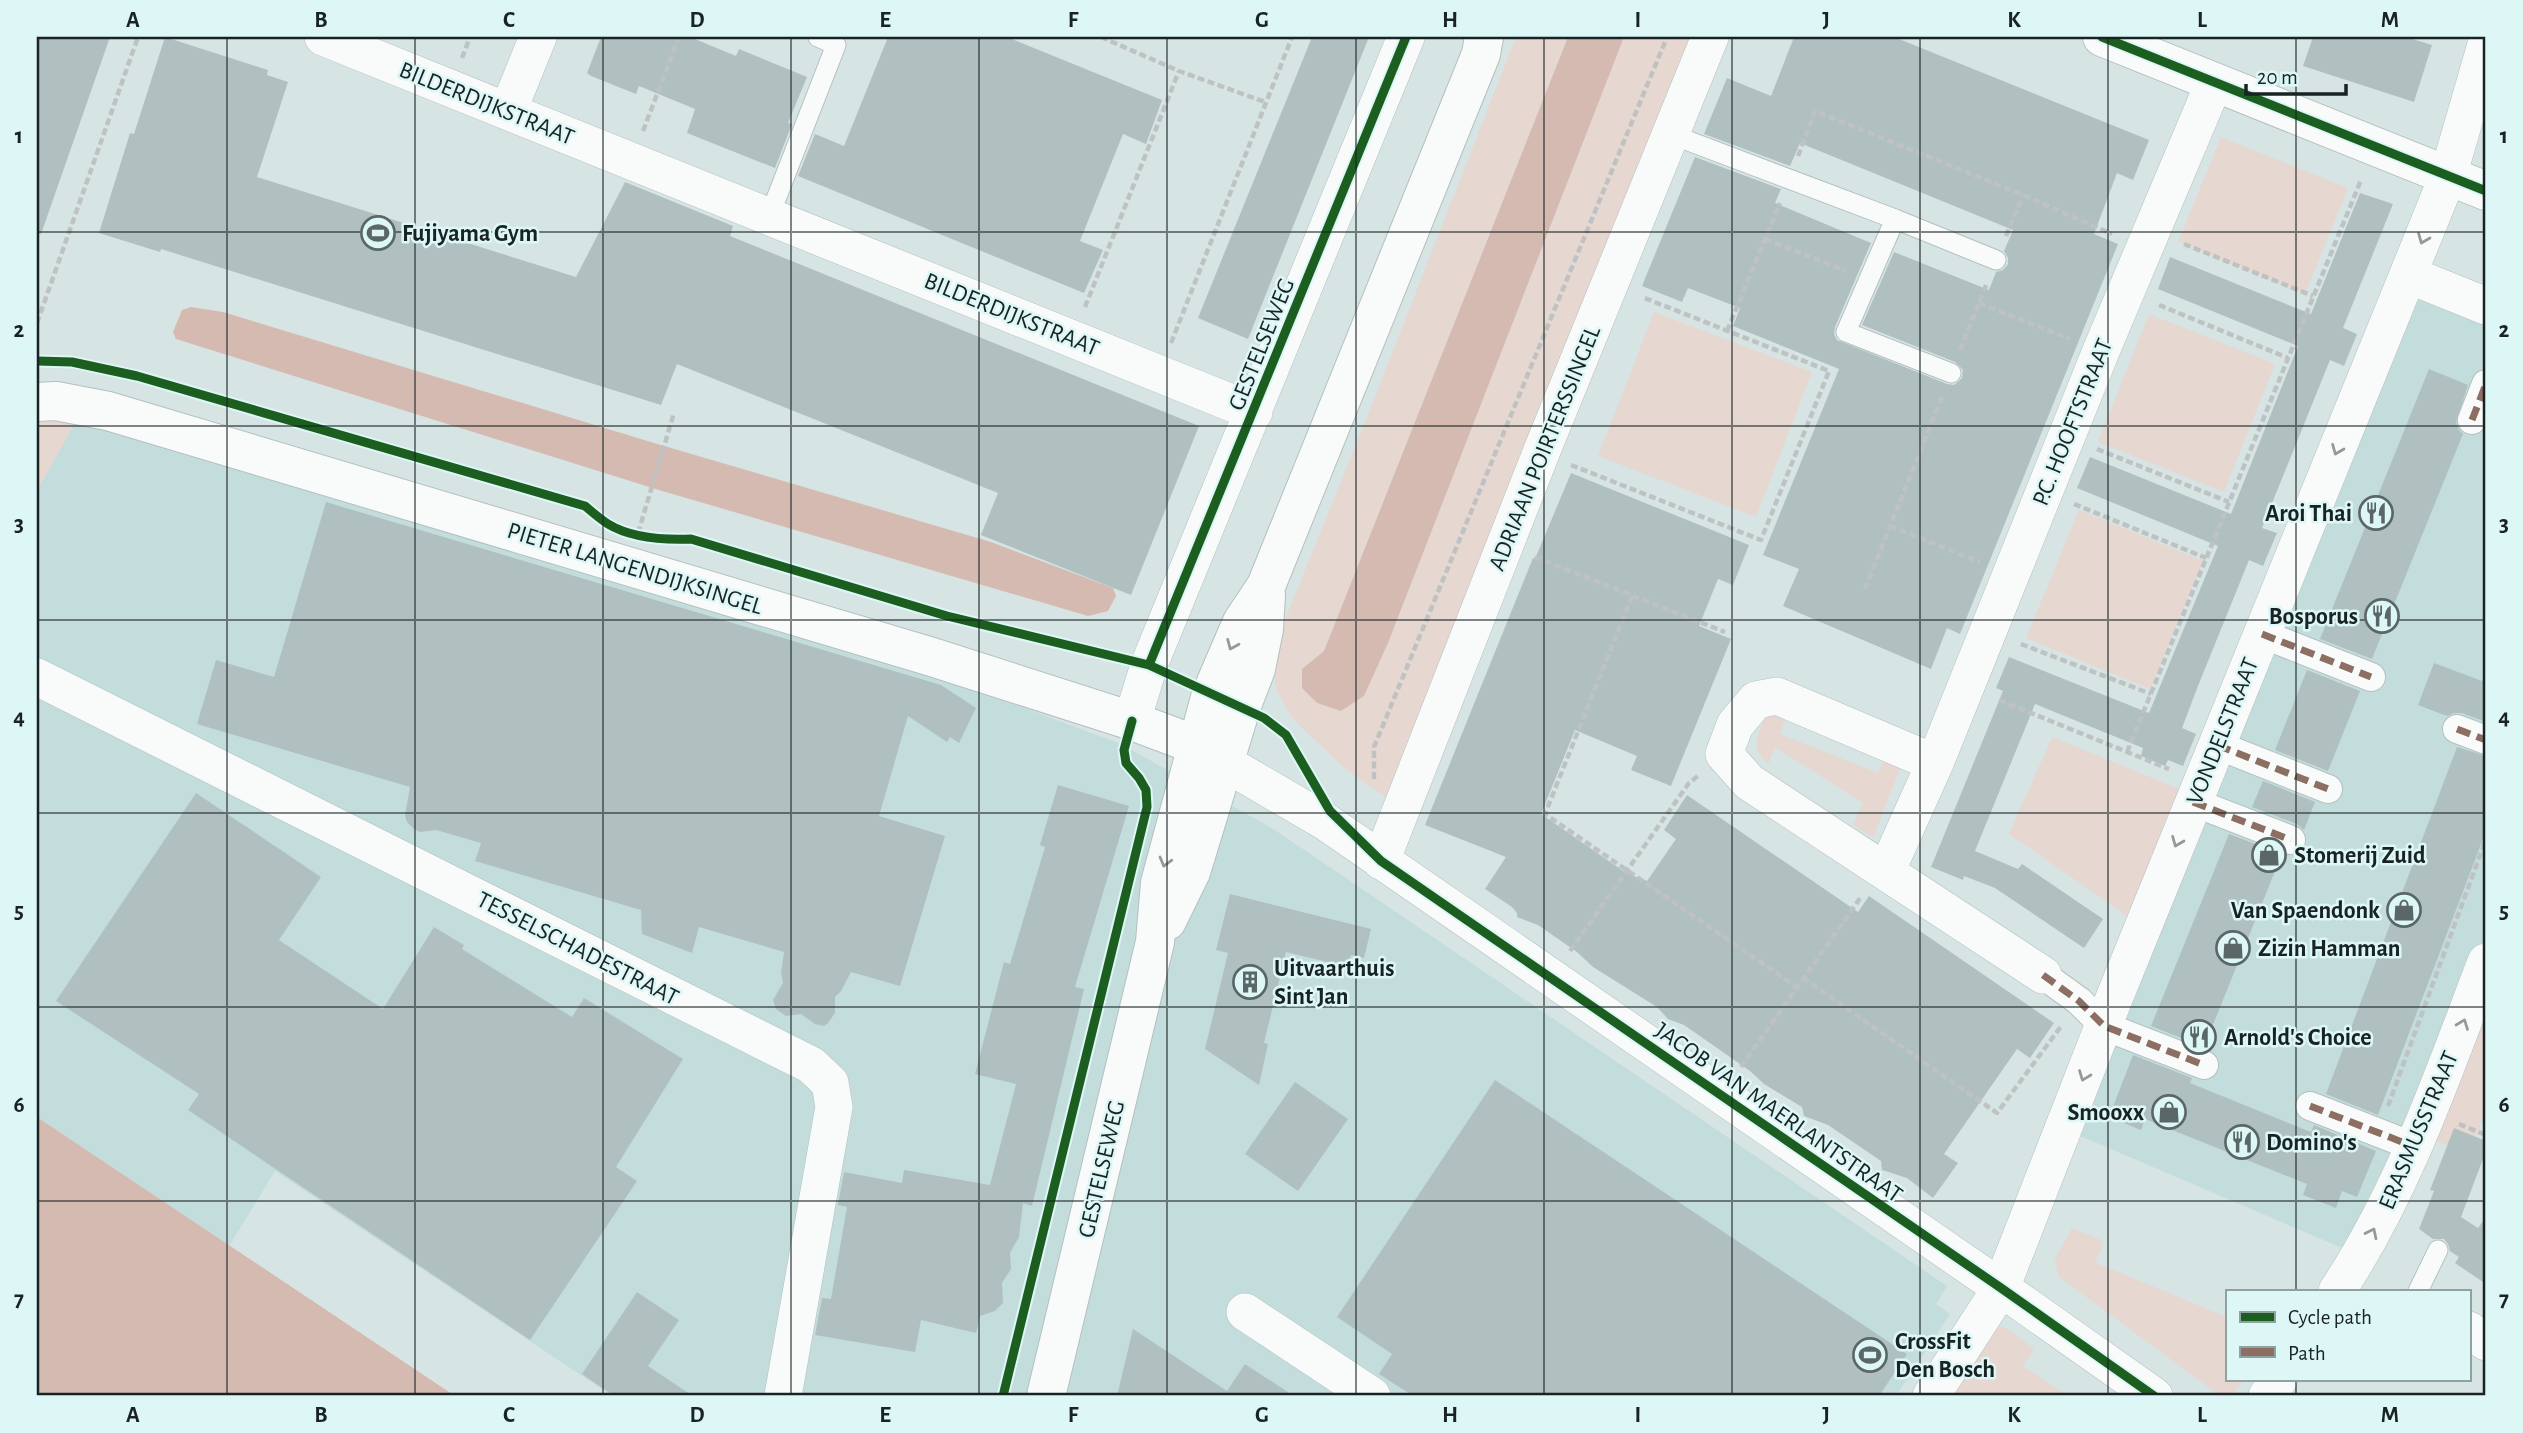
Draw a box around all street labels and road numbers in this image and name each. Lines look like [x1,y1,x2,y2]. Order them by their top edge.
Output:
street label: BILDERDIJKSTRAAT [396,58,578,150]
street label: BILDERDIJKSTRAAT [921,269,1103,361]
street label: GESTELSEWEG [1225,275,1299,414]
street label: ADRIAAN POIRTERSSINGEL [1485,323,1605,574]
street label: P.C. HOOFTSTRAAT [2029,335,2117,509]
street label: PIETER LANGENDIJKSINGEL [504,519,765,619]
street label: VONDELSTRAAT [2183,654,2263,808]
street label: TESSELSCHADESTRAAT [473,888,683,1010]
street label: JACOB VAN MAERLANTSTRAAT [1650,1018,1907,1208]
street label: ERASMUSSTRAAT [2375,1047,2463,1213]
street label: GESTELSEWEG [1075,1098,1129,1240]

